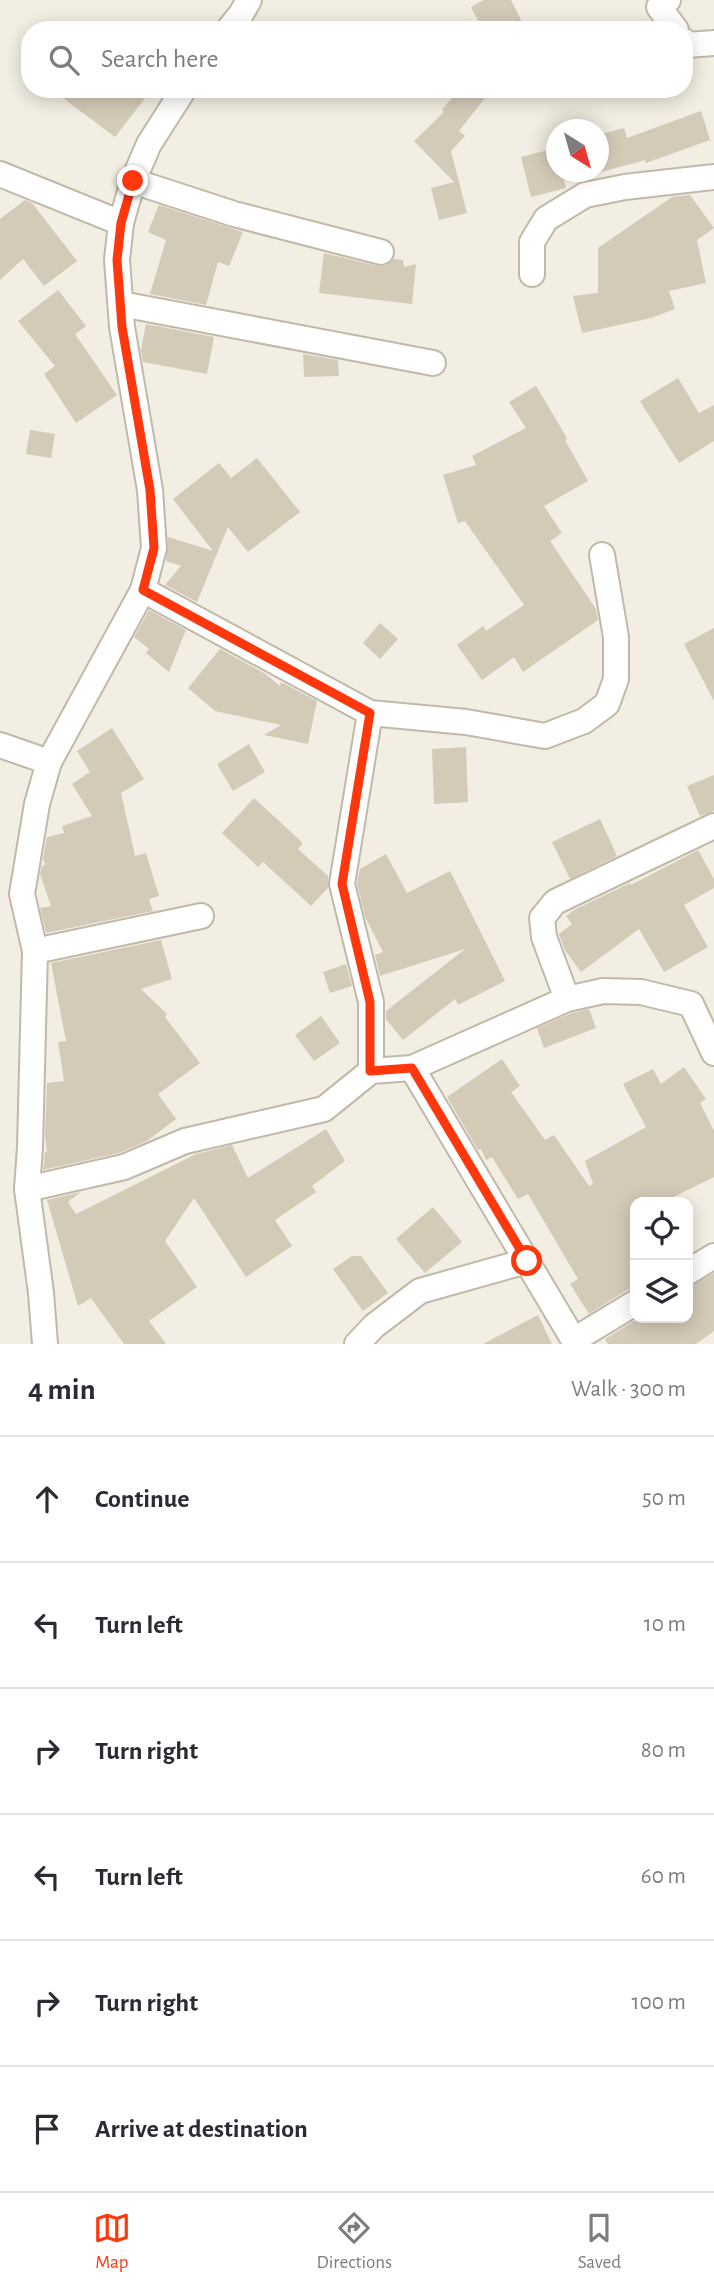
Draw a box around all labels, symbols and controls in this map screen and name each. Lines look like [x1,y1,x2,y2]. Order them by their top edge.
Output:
search box [21,21,693,98]
icon: search [45,41,83,79]
text: Search here [101,46,219,72]
north arrow [546,119,609,182]
route end [117,165,148,196]
map controls [630,1197,693,1323]
button: locate [630,1197,693,1260]
route start [511,1245,542,1276]
button: layers [630,1260,693,1323]
text: 4 min [28,1375,96,1405]
text: Walk · 300 m [571,1378,686,1401]
icon: ahead [28,1480,66,1518]
text: Continue [95,1486,190,1512]
text: 50 m [642,1487,686,1510]
icon: left [28,1606,66,1644]
text: Turn left [95,1612,183,1638]
text: 10 m [644,1613,686,1636]
icon: right [28,1732,66,1770]
text: Turn right [95,1738,198,1764]
text: 80 m [641,1739,686,1762]
icon: left [28,1858,66,1896]
text: Turn left [95,1864,183,1890]
text: 60 m [641,1865,686,1888]
icon: right [28,1984,66,2022]
text: Turn right [95,1990,198,2016]
text: 100 m [632,1991,686,2014]
icon: arrive [28,2110,66,2148]
text: Arrive at destination [95,2116,308,2142]
tab: Map [93,2209,131,2274]
tab: Directions [316,2209,392,2274]
tab: Saved [578,2209,621,2274]

